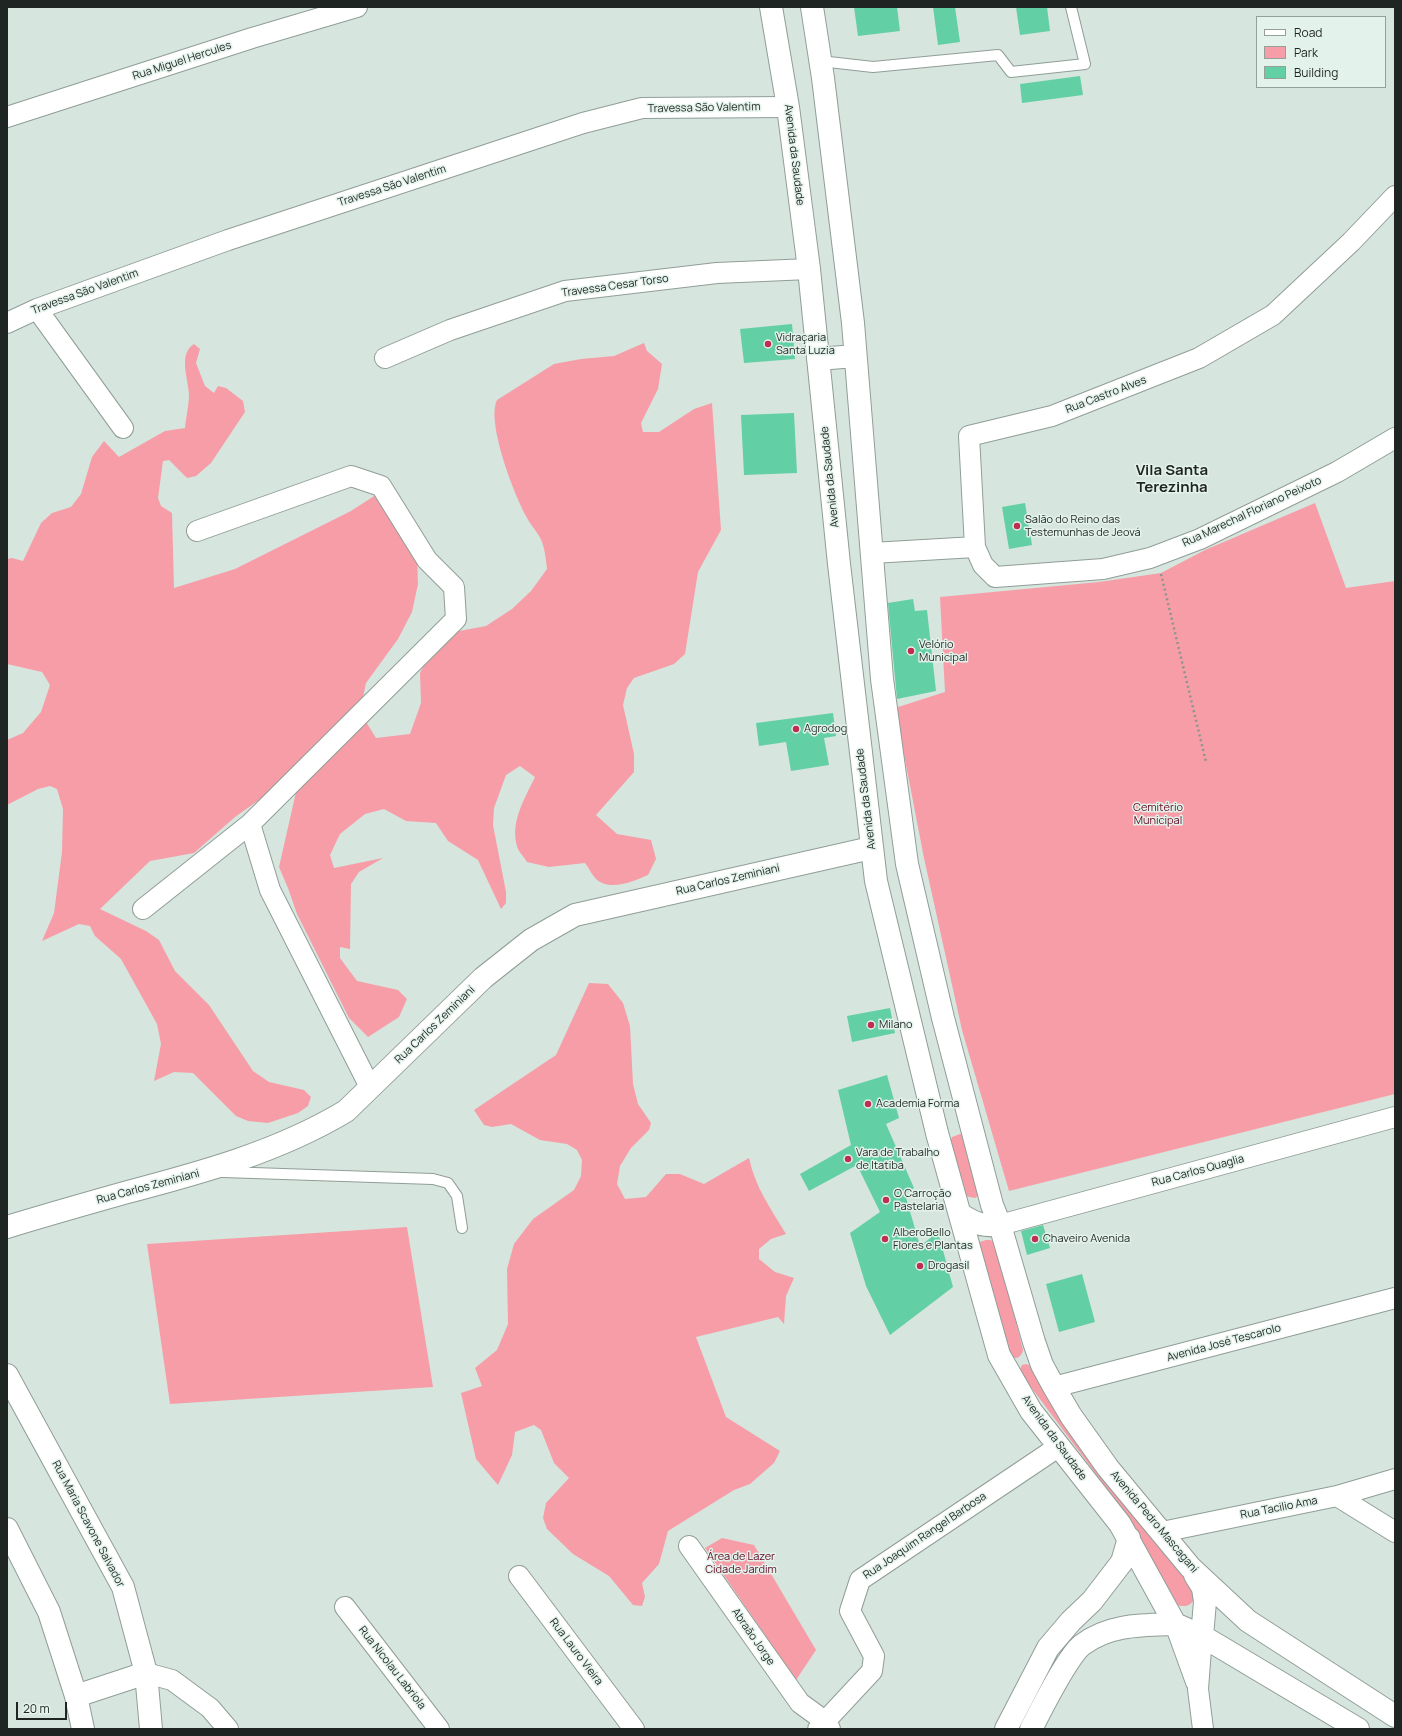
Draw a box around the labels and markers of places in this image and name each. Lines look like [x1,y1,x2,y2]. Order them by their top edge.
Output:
place label: Vidraçaria Santa Luzia [776,331,835,357]
marker: Vidraçaria Santa Luzia [763,339,773,349]
place label: Salão do Reino das Testemunhas de Jeová [1025,513,1141,539]
marker: Salão do Reino das Testemunhas de Jeová [1012,521,1022,531]
place label: Velório Municipal [919,638,968,664]
marker: Velório Municipal [906,646,916,656]
place label: Agrodog [804,722,847,736]
marker: Agrodog [791,724,801,734]
place label: Milano [879,1018,912,1032]
marker: Milano [866,1020,876,1030]
place label: Academia Forma [876,1097,959,1111]
marker: Academia Forma [863,1099,873,1109]
place label: Vara de Trabalho de Itatiba [856,1146,940,1172]
marker: Vara de Trabalho de Itatiba [843,1154,853,1164]
place label: O Carroção Pastelaria [894,1187,951,1213]
marker: O Carroção Pastelaria [881,1195,891,1205]
place label: AlberoBello Flores e Plantas [893,1226,973,1252]
place label: Chaveiro Avenida [1043,1232,1130,1246]
marker: AlberoBello Flores e Plantas [880,1234,890,1244]
marker: Chaveiro Avenida [1030,1234,1040,1244]
place label: Drogasil [928,1259,969,1273]
marker: Drogasil [915,1261,925,1271]

